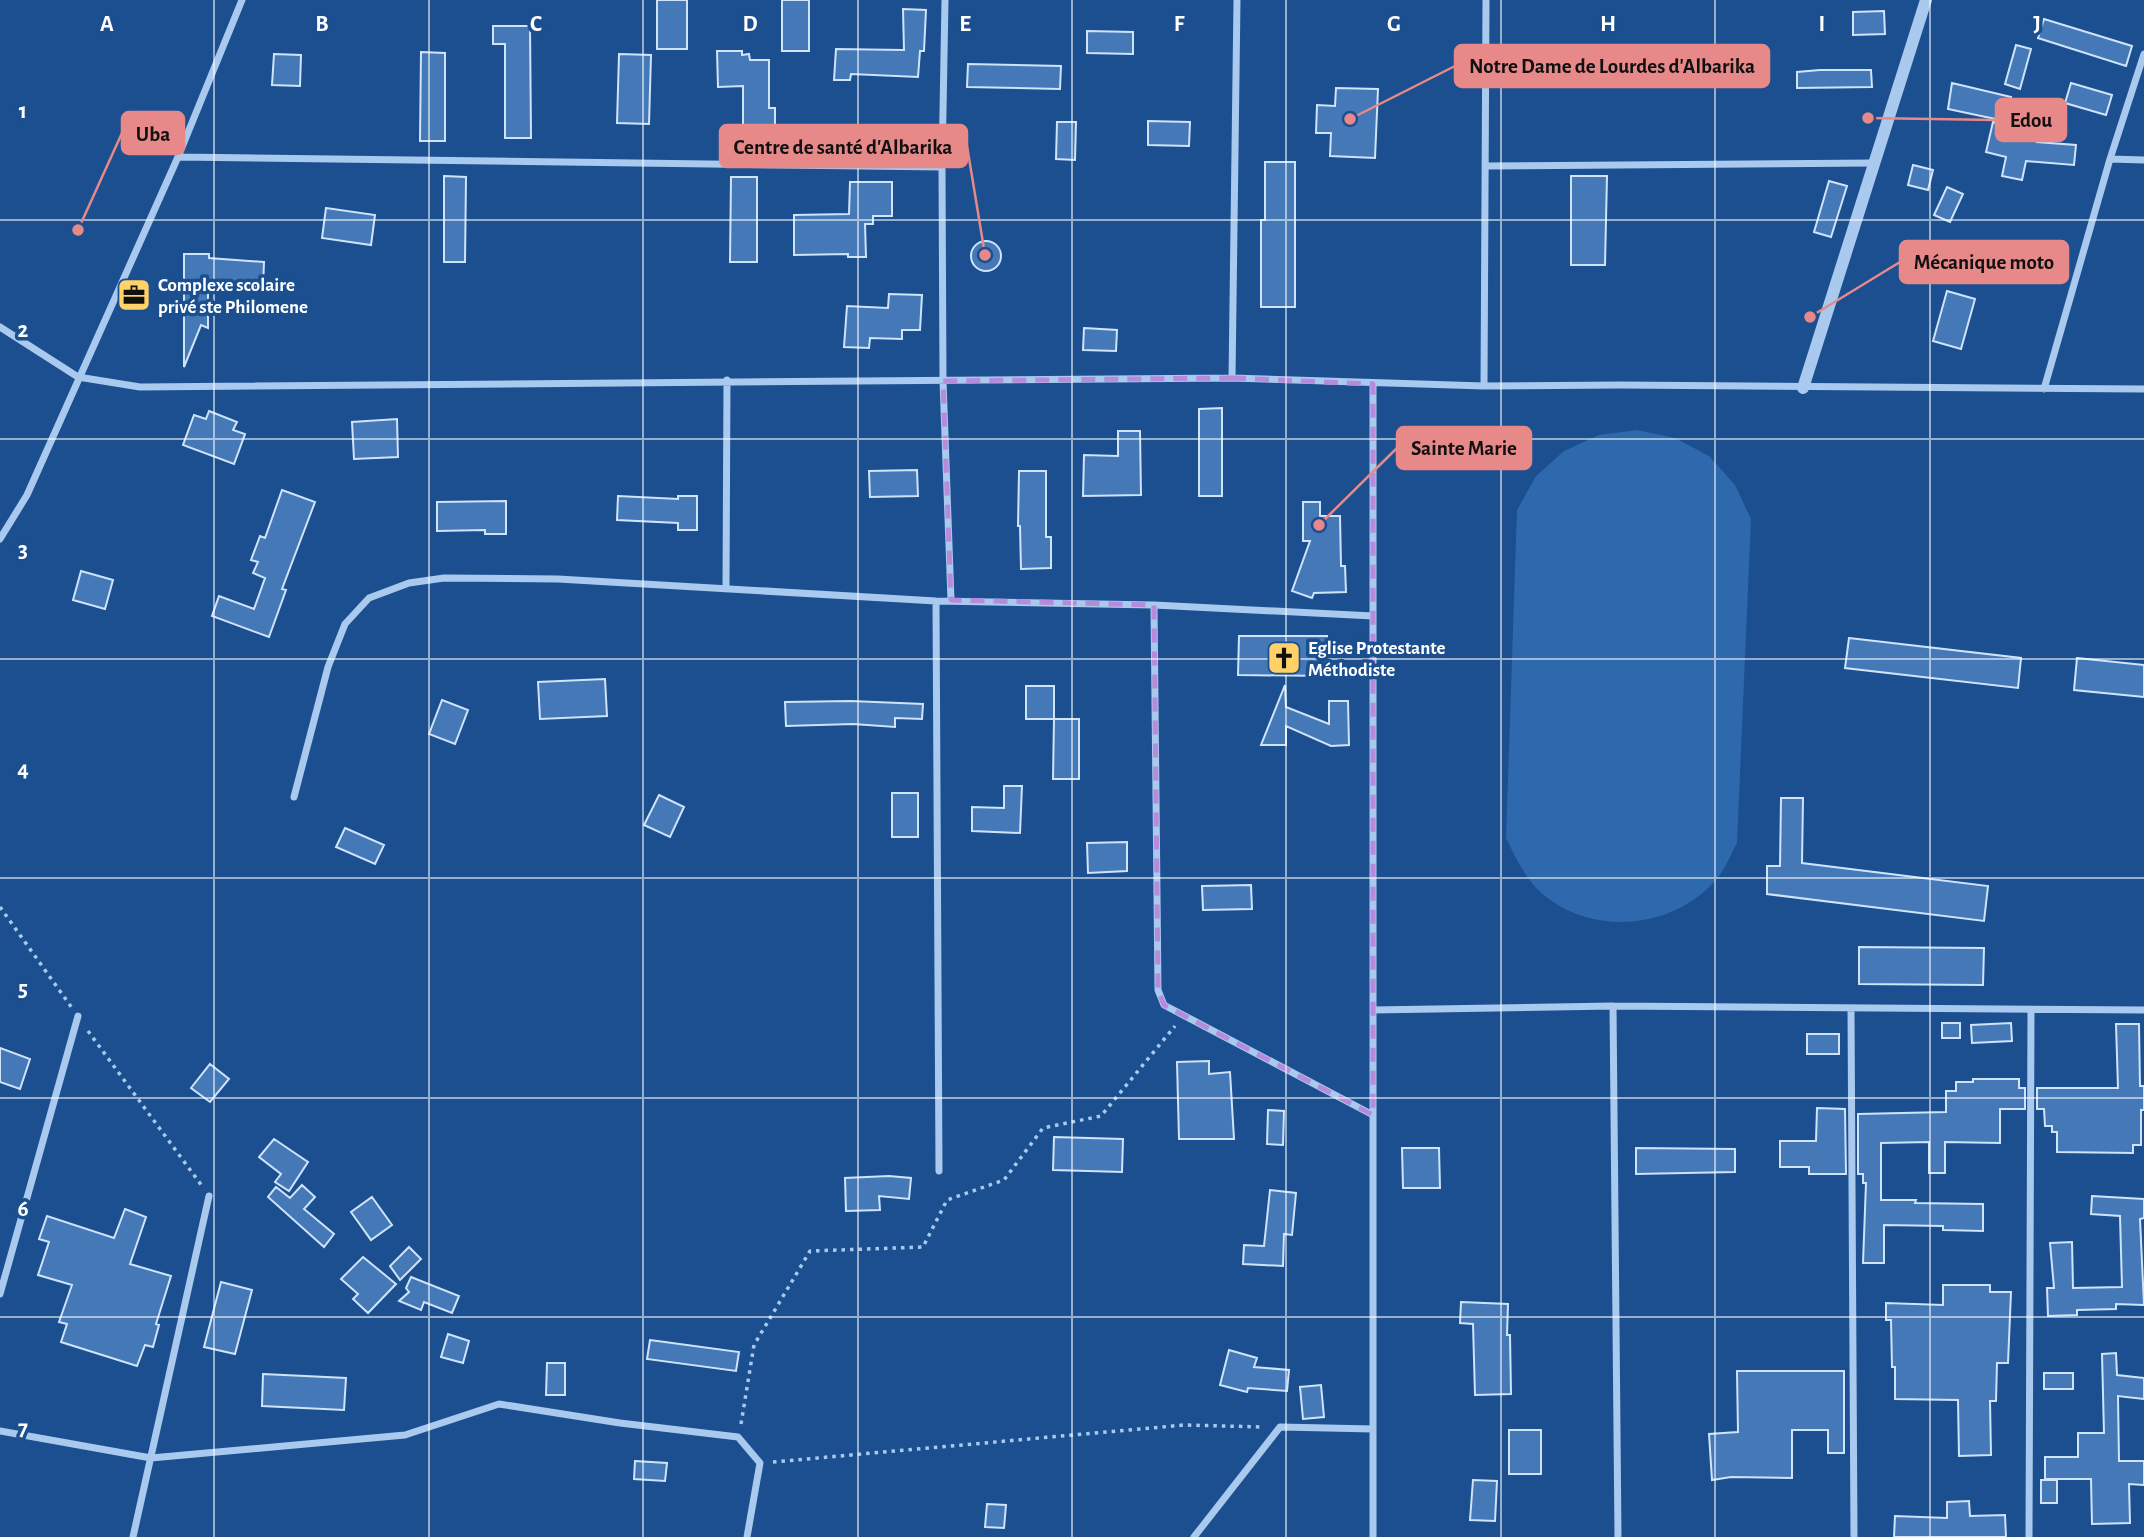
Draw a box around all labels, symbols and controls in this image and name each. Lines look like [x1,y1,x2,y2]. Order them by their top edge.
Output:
text: A [100,13,114,36]
text: B [315,13,329,36]
text: C [530,13,542,36]
text: D [742,13,758,36]
text: E [959,13,971,36]
text: F [1174,13,1185,36]
text: G [1387,13,1401,36]
text: H [1600,13,1616,36]
text: I [1819,13,1825,36]
text: J [2033,13,2041,36]
callout: Notre Dame de Lourdes d'Albarika [1455,45,1769,87]
text: Notre Dame de Lourdes d'Albarika [1469,56,1755,77]
callout: Edou [1996,99,2066,141]
text: 1 [19,100,27,123]
text: Edou [2010,110,2052,131]
callout: Uba [122,112,184,154]
text: Uba [136,124,170,145]
callout: Centre de santé d'Albarika [720,125,967,167]
text: Centre de santé d'Albarika [734,137,952,158]
callout: Mécanique moto [1900,241,2068,283]
text: Mécanique moto [1914,252,2054,273]
office icon: Complexe scolaire privé ste Philomene [115,276,153,314]
place label: Complexe scolaire privé ste Philomene [158,276,308,317]
text: 2 [18,319,29,342]
callout: Sainte Marie [1397,427,1531,469]
text: Sainte Marie [1411,438,1517,459]
text: 3 [18,539,28,562]
church icon: Eglise Protestante Méthodiste [1265,639,1303,677]
place label: Eglise Protestante Méthodiste [1308,639,1445,680]
text: 4 [17,758,29,781]
text: 5 [18,978,28,1001]
text: 6 [17,1198,29,1221]
text: 7 [18,1417,28,1440]

